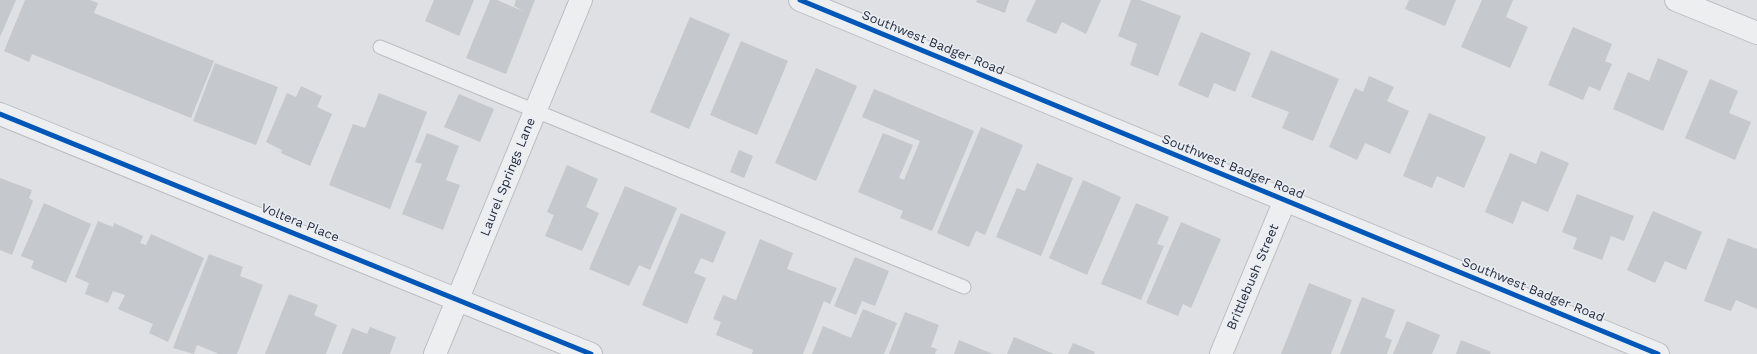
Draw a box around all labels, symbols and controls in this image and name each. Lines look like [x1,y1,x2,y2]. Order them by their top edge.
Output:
street label: Southwest Badger Road [859,7,1007,79]
street label: Laurel Springs Lane [477,116,539,238]
street label: Southwest Badger Road [1159,131,1307,203]
street label: Voltera Place [258,200,342,246]
street label: Brittlebush Street [1224,222,1282,332]
street label: Southwest Badger Road [1459,254,1607,326]

